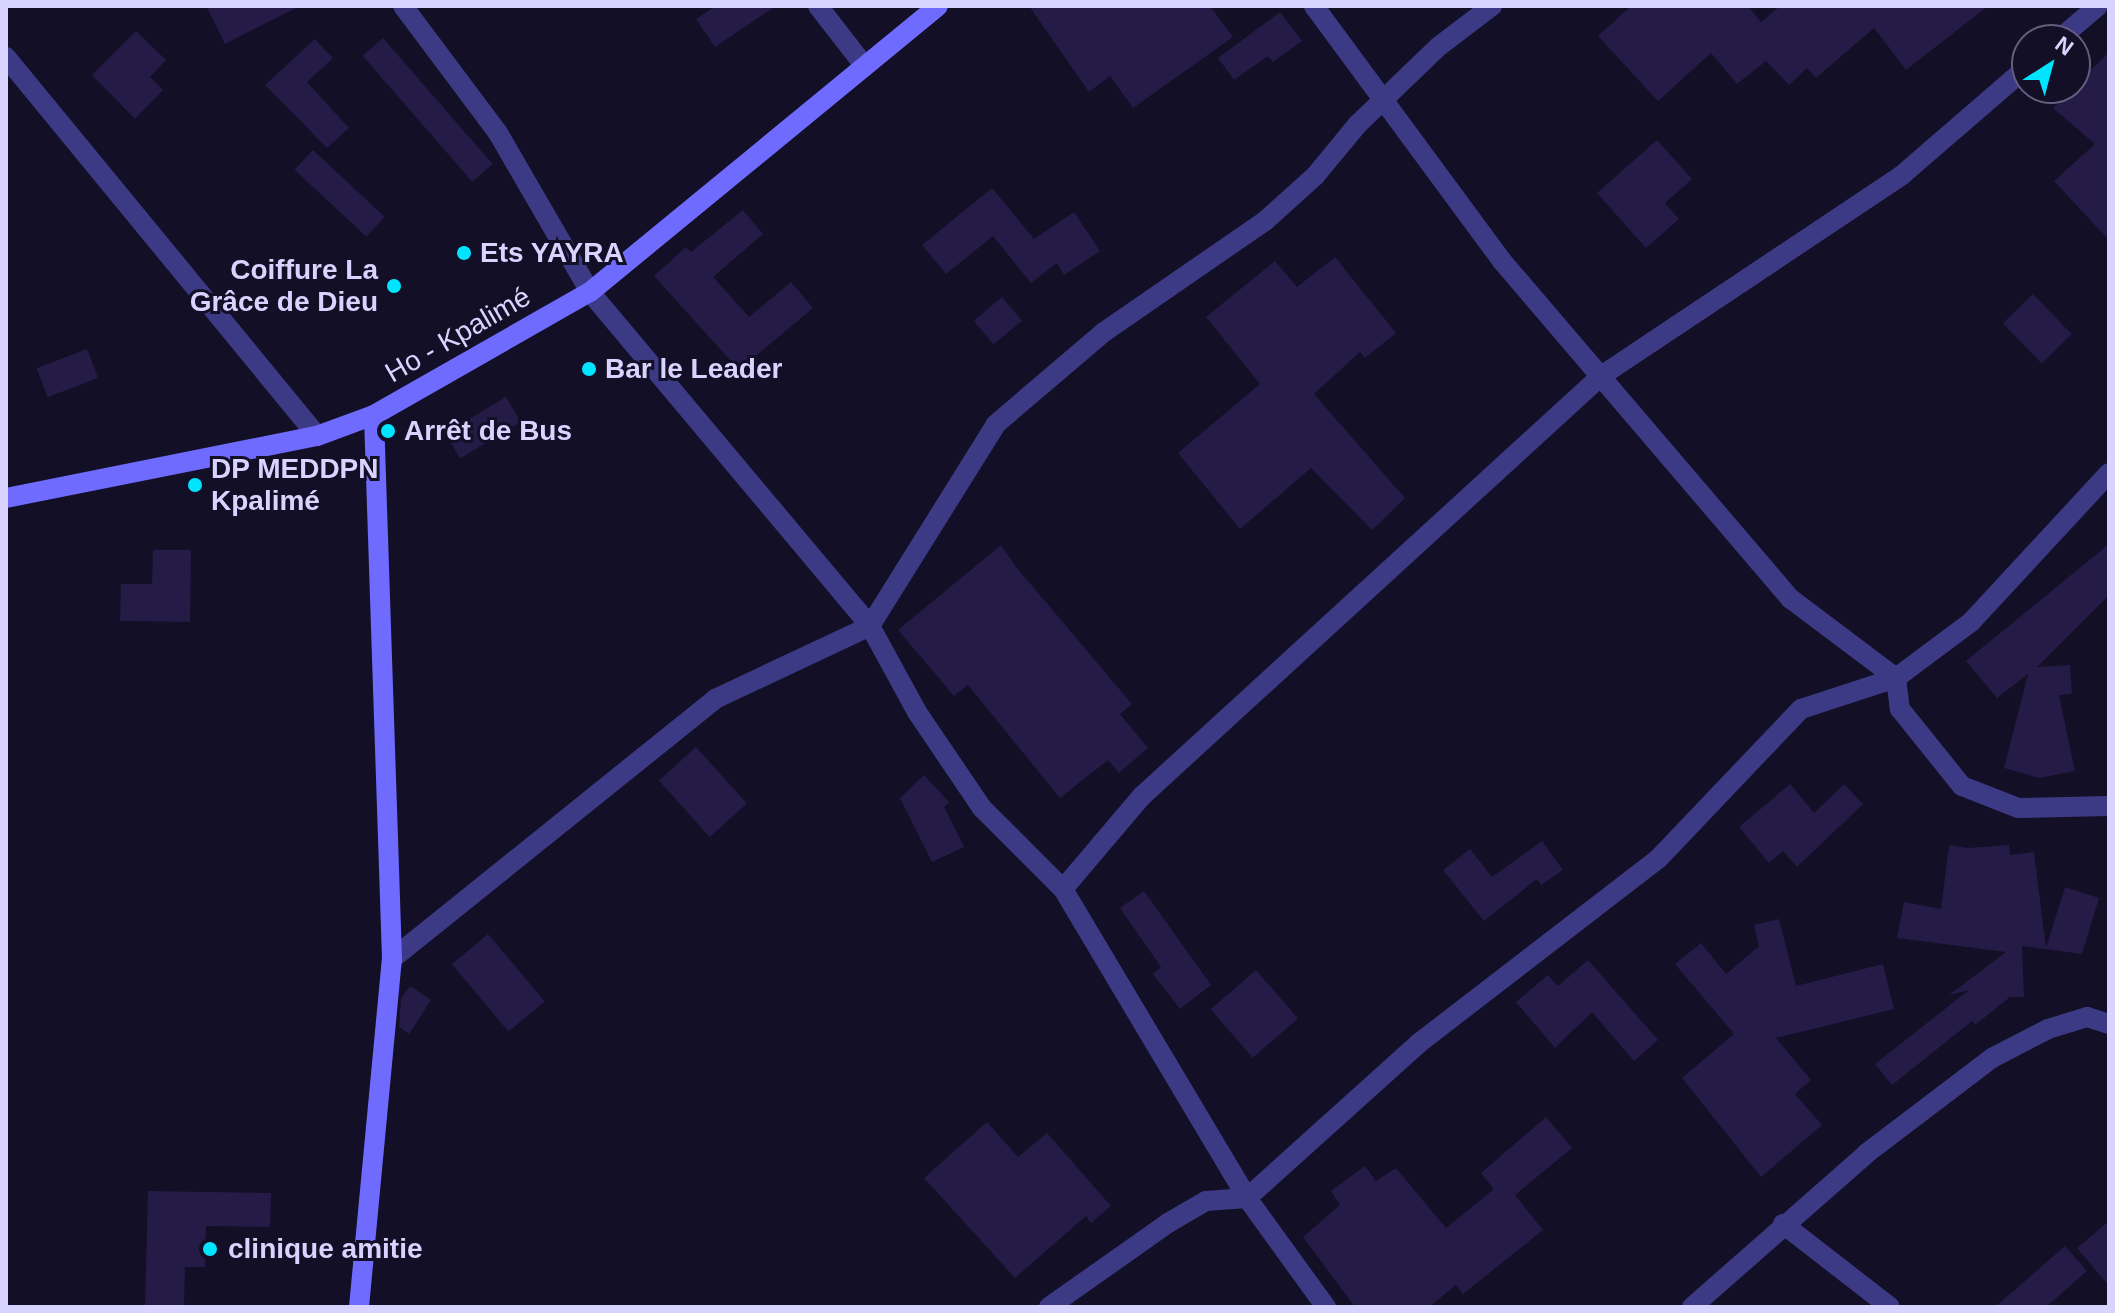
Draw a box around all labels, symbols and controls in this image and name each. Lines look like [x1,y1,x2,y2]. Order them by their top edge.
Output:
north arrow [2011,24,2091,104]
text: N [2050,31,2078,61]
place label: Ets YAYRA [480,236,624,270]
marker: Ets YAYRA [455,244,473,262]
place label: Coiffure La Grâce de Dieu [190,253,378,319]
marker: Coiffure La Grâce de Dieu [385,277,403,295]
street label: Ho - Kpalimé [380,280,536,390]
place label: Bar le Leader [605,352,782,386]
marker: Bar le Leader [580,360,598,378]
place label: Arrêt de Bus [404,414,572,448]
marker: Arrêt de Bus [379,422,397,440]
place label: DP MEDDPN Kpalimé [211,452,379,518]
marker: DP MEDDPN Kpalimé [186,476,204,494]
place label: clinique amitie [228,1232,422,1266]
marker: clinique amitie [199,1238,221,1260]

